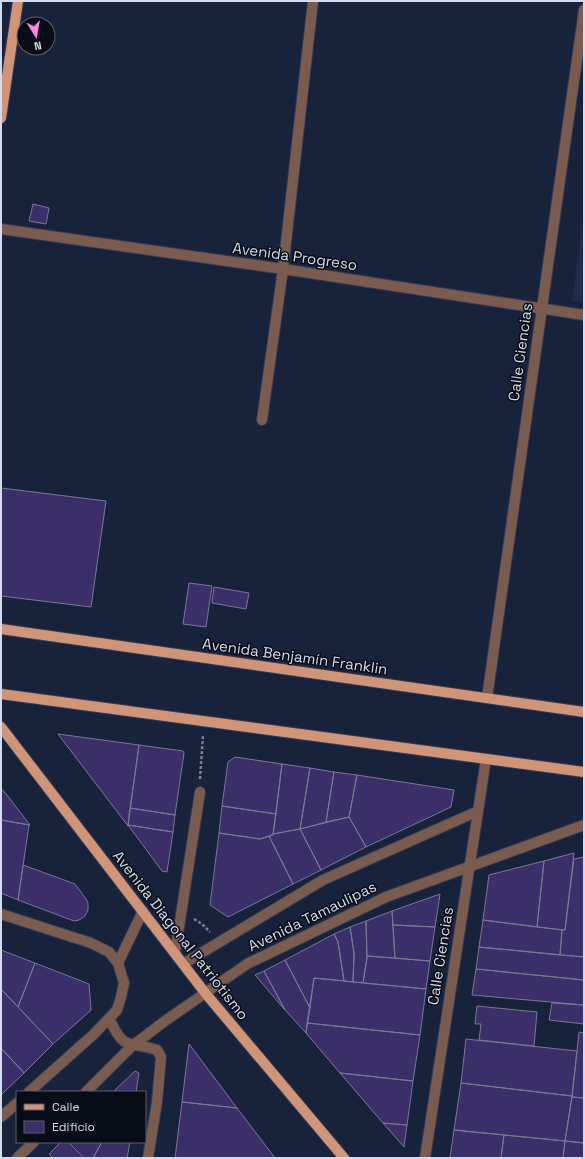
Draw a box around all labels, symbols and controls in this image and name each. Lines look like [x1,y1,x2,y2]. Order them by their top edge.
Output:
north arrow [16,16,56,56]
text: N [33,38,43,53]
street label: Avenida Progreso [231,238,359,274]
street label: Calle Ciencias [504,302,536,402]
street label: Avenida Benjamín Franklin [201,634,389,678]
street label: Avenida Diagonal Patriotismo [109,846,253,1024]
street label: Avenida Tamaulipas [245,877,379,955]
street label: Calle Ciencias [423,906,457,1006]
legend [16,1091,146,1143]
text: Calle [52,1099,80,1115]
text: Edificio [52,1119,95,1135]

